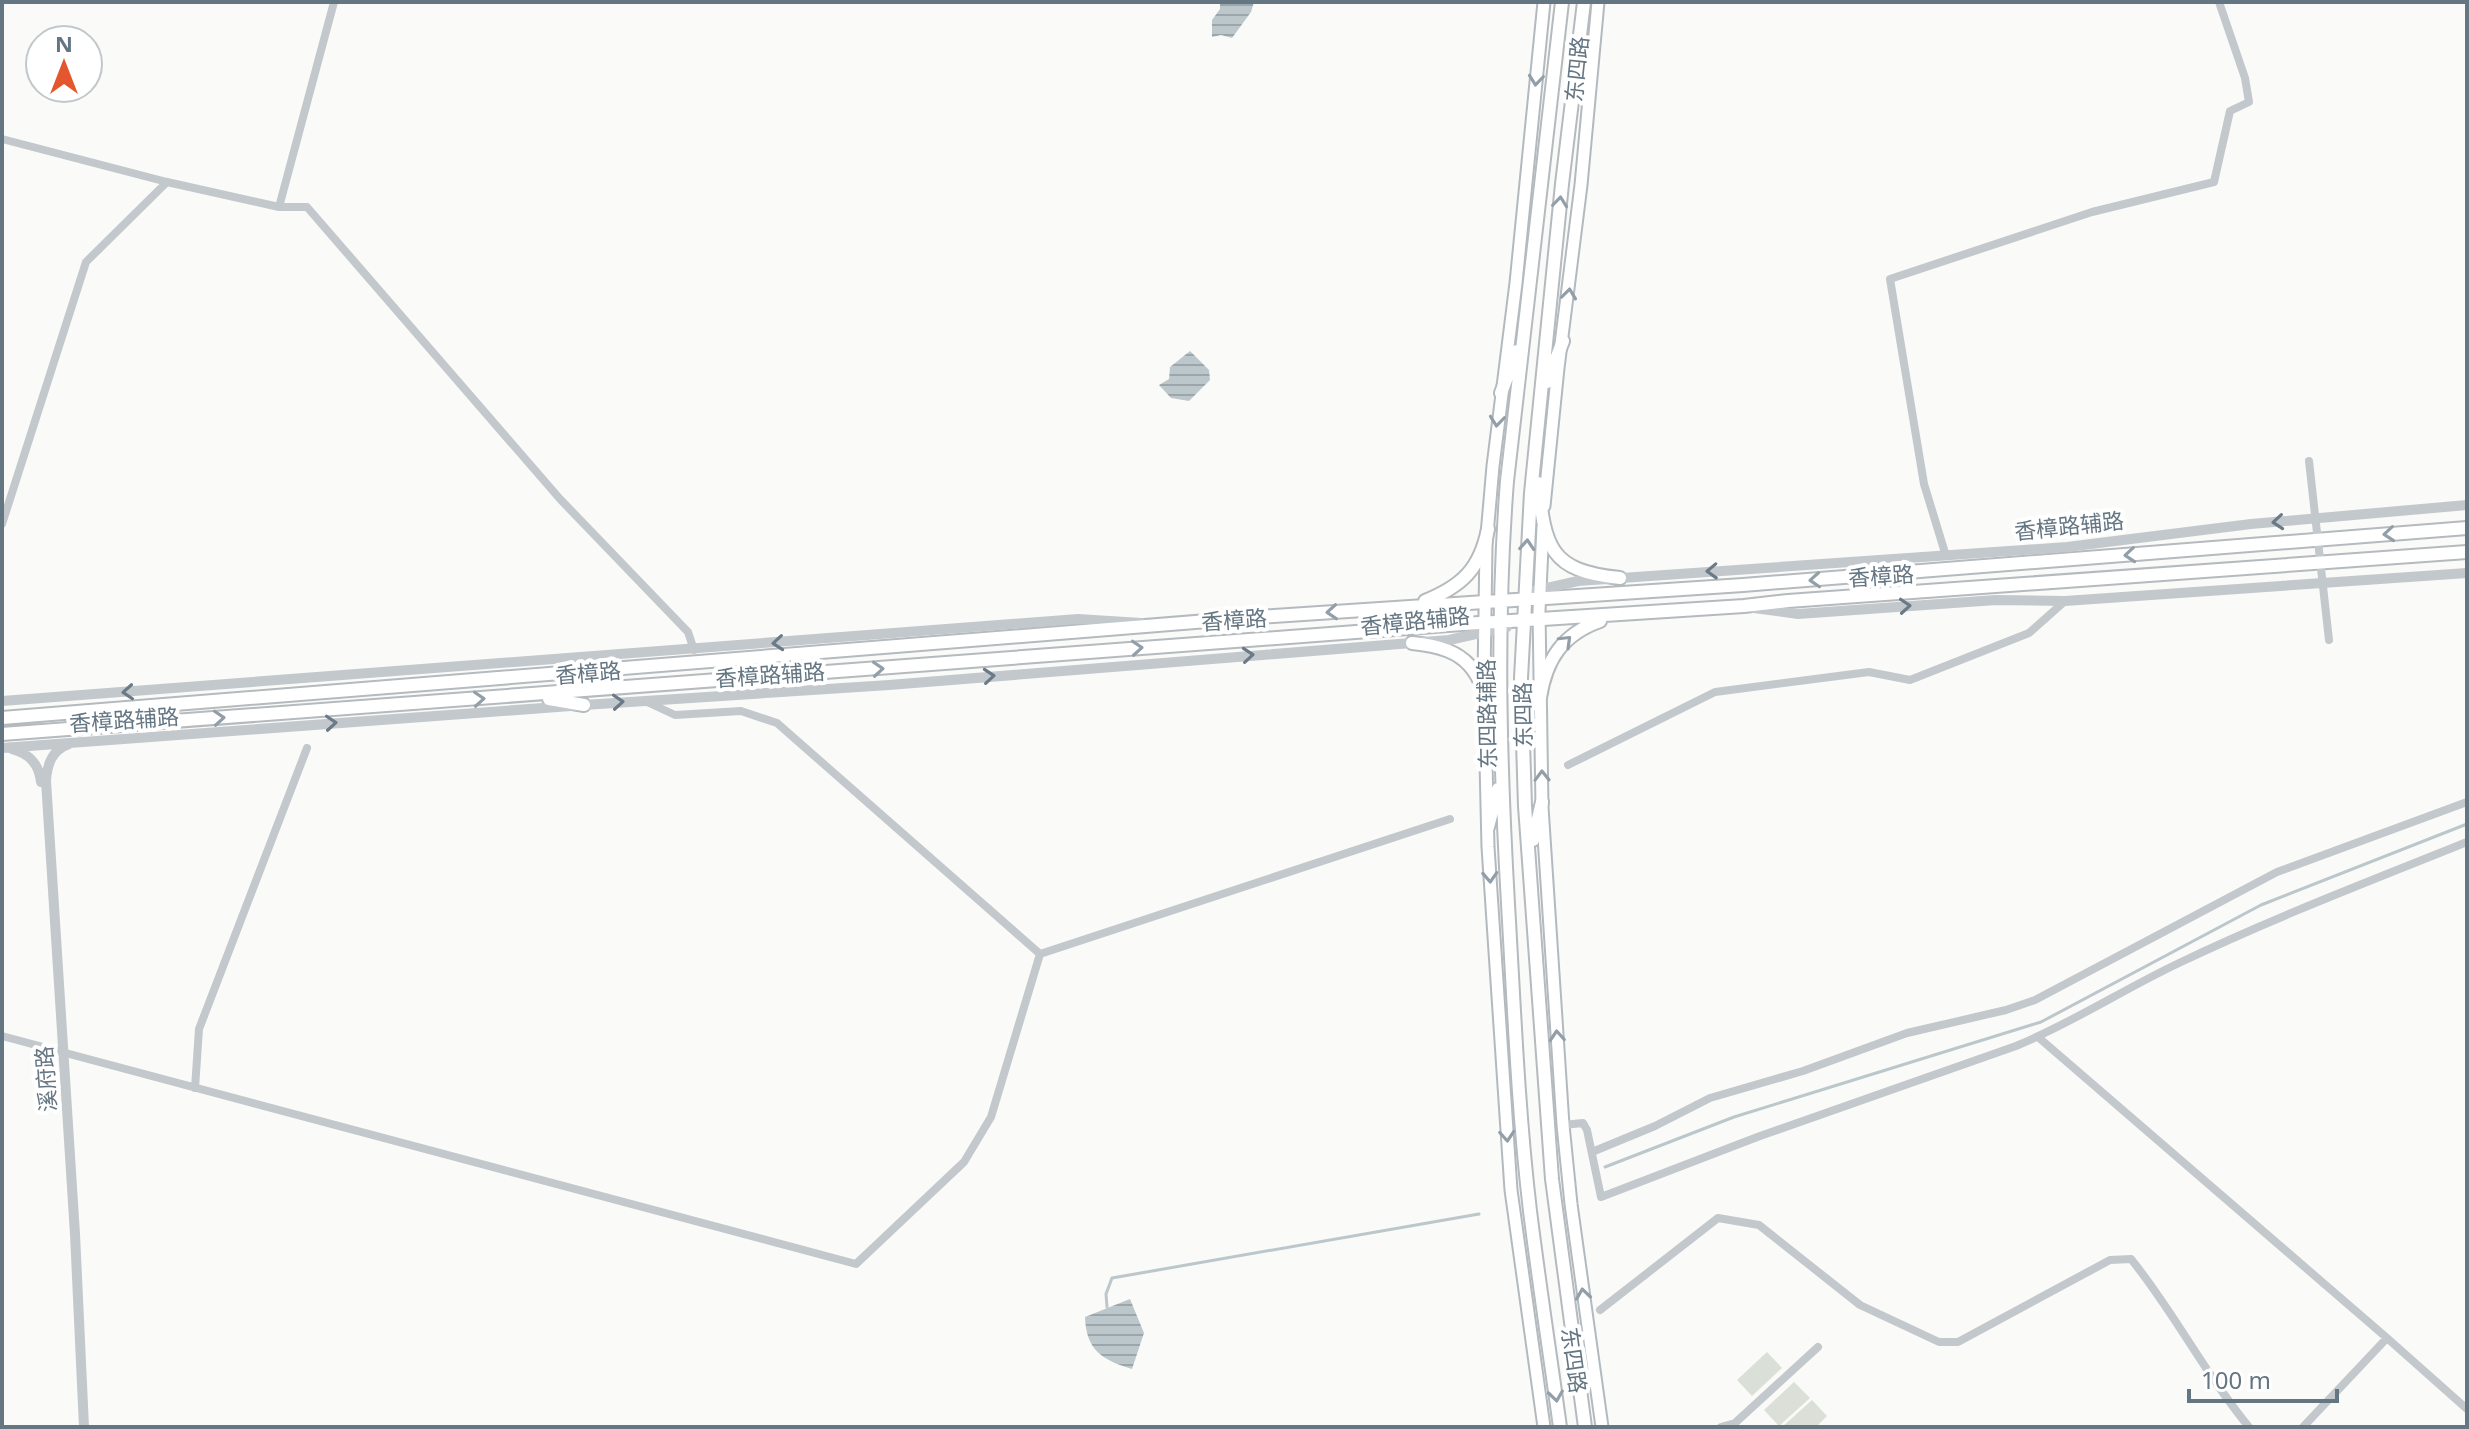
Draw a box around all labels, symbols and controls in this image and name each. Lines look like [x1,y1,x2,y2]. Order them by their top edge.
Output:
north arrow [24,24,104,104]
text: N [55,28,73,58]
street label: 东四路 [1558,35,1594,103]
one-way arrow [1527,73,1544,86]
one-way arrow [1552,195,1569,208]
one-way arrow [1560,287,1577,301]
one-way arrow [1489,415,1506,428]
street label: 香樟路辅路 [2013,504,2125,546]
one-way arrow [2271,513,2284,530]
one-way arrow [2382,526,2395,543]
one-way arrow [1518,538,1535,551]
one-way arrow [2123,546,2136,563]
street label: 香樟路 [1847,558,1915,592]
one-way arrow [1705,563,1718,580]
one-way arrow [1808,571,1821,588]
one-way arrow [1899,598,1912,615]
street label: 香樟路辅路 [1359,599,1471,641]
street label: 香樟路 [1200,602,1268,636]
one-way arrow [1325,603,1338,620]
one-way arrow [771,634,784,651]
one-way arrow [1557,636,1571,651]
one-way arrow [1131,640,1144,657]
one-way arrow [1242,647,1255,664]
street label: 香樟路 [554,654,622,690]
street label: 香樟路辅路 [714,655,826,693]
street label: 东四路辅路 [1470,659,1502,769]
one-way arrow [872,660,885,677]
one-way arrow [983,667,996,684]
street label: 东四路 [1506,682,1538,748]
one-way arrow [121,683,134,700]
one-way arrow [473,691,486,708]
one-way arrow [612,694,625,711]
street label: 香樟路辅路 [68,700,180,738]
one-way arrow [213,710,226,727]
one-way arrow [325,715,338,732]
one-way arrow [1533,769,1551,782]
one-way arrow [1481,871,1498,884]
one-way arrow [1549,1029,1566,1042]
street label: 溪府路 [28,1045,62,1113]
one-way arrow [1498,1130,1515,1143]
one-way arrow [1575,1287,1592,1301]
street label: 东四路 [1556,1325,1594,1395]
scale bar [2189,1353,2337,1403]
text: 100 m [2201,1363,2271,1396]
one-way arrow [1547,1389,1564,1403]

